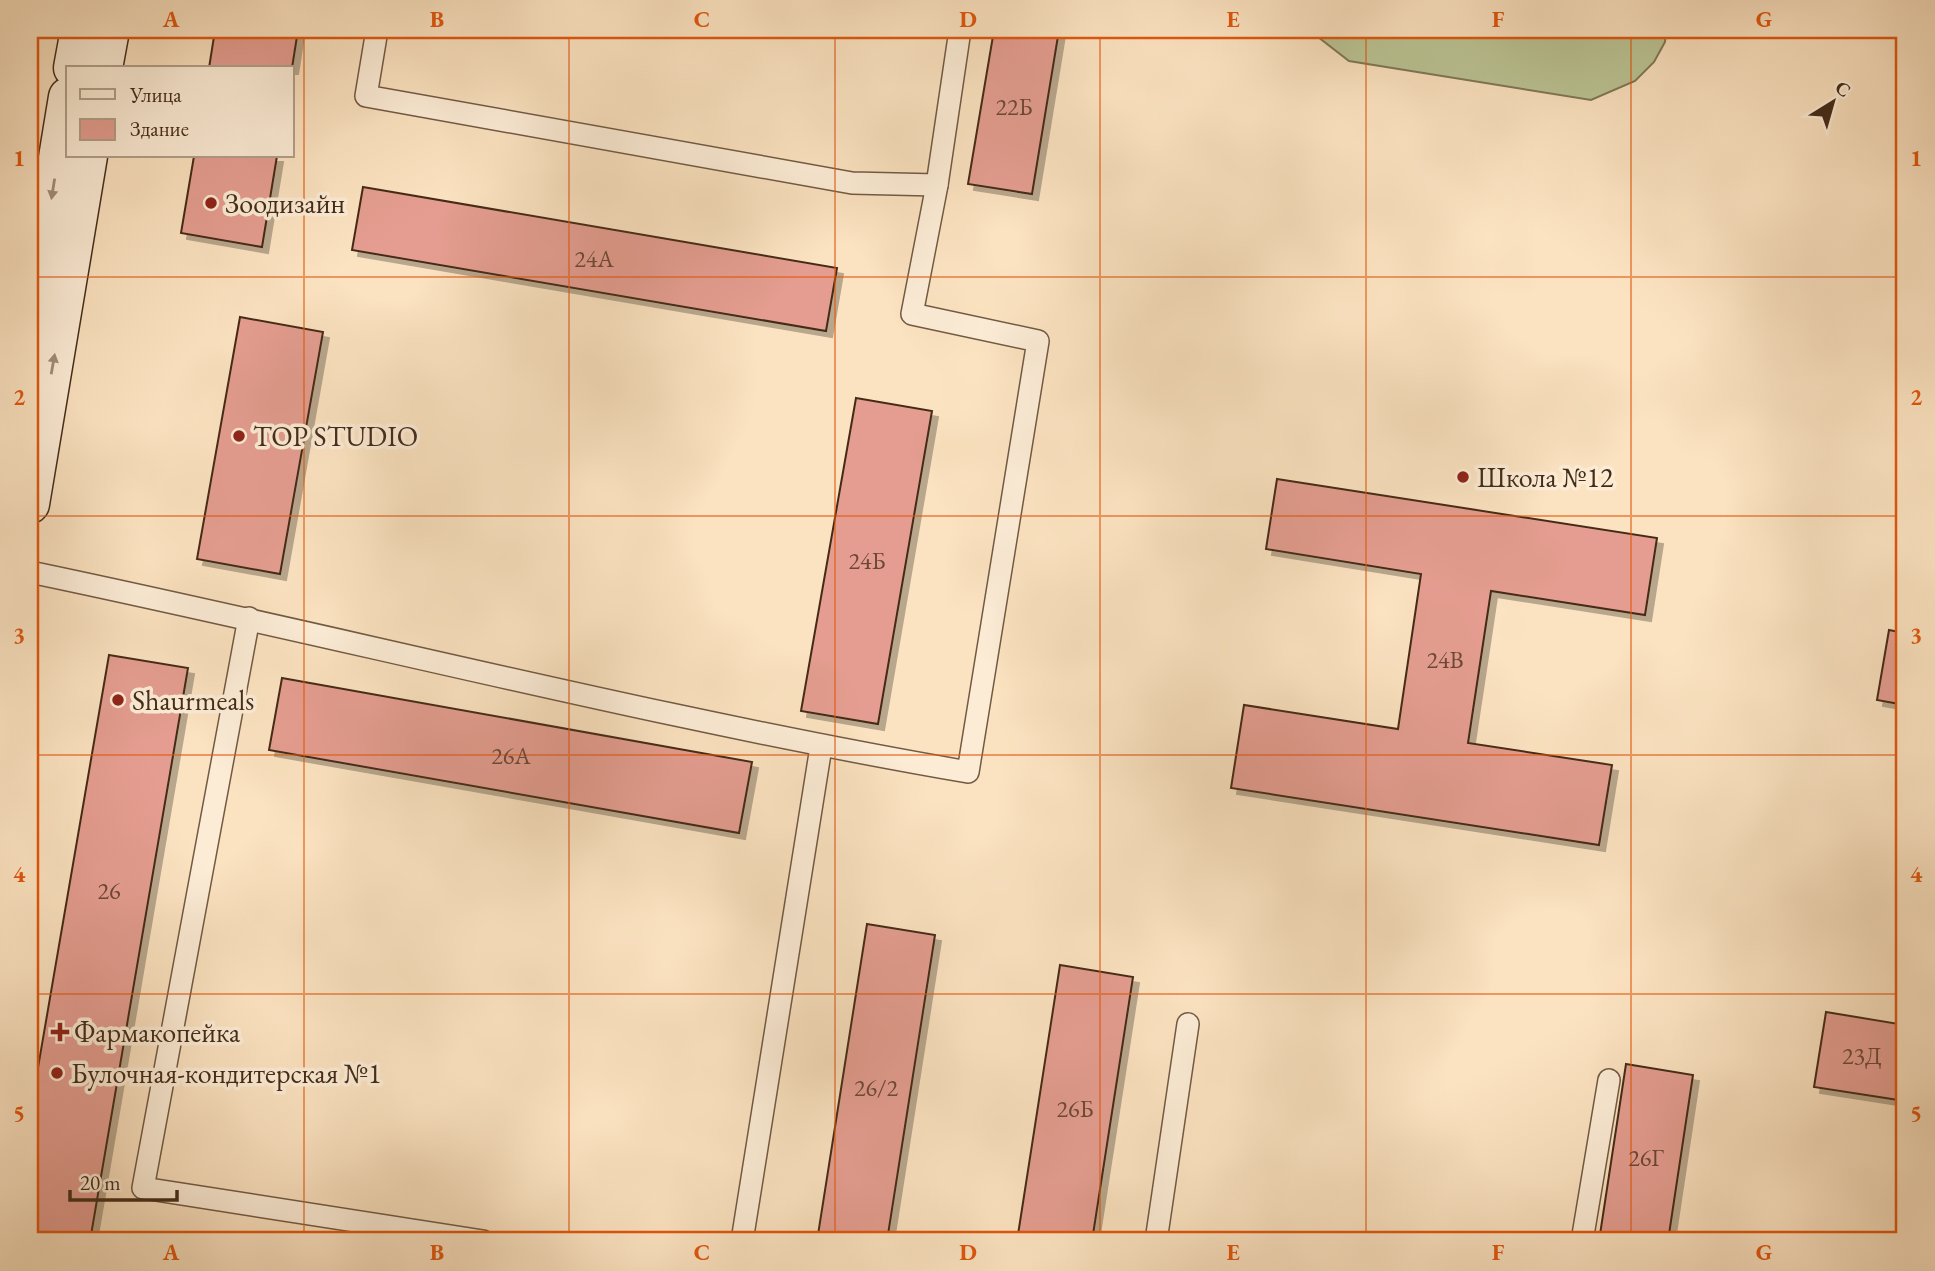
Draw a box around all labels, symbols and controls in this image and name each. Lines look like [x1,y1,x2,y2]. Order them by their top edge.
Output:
text: A [162,4,180,34]
text: B [430,4,444,34]
text: C [694,4,710,34]
text: D [959,4,977,34]
text: E [1226,4,1240,34]
text: F [1492,4,1505,34]
text: G [1756,4,1772,34]
legend [66,66,294,158]
north arrow [1798,66,1868,136]
text: С [1830,75,1856,103]
text: Улица [129,81,182,108]
house number: 22Б [995,91,1033,122]
text: Здание [130,115,189,142]
text: 1 [13,143,25,173]
text: 1 [1910,143,1922,173]
one-way arrow [47,178,58,200]
place label: Зоодизайн [225,185,345,221]
marker: Зоодизайн [203,195,219,211]
house number: 24А [574,243,614,274]
one-way arrow [48,353,59,375]
text: 2 [13,382,25,412]
text: 2 [1910,382,1922,412]
place label: TOP STUDIO [253,418,418,454]
marker: TOP STUDIO [231,428,247,444]
place label: Школа №12 [1477,459,1614,495]
marker: Школа №12 [1455,469,1471,485]
house number: 24Б [848,545,886,576]
text: 3 [13,620,25,650]
text: 3 [1910,620,1922,650]
house number: 24В [1426,644,1464,675]
place label: Shaurmeals [132,682,254,718]
marker: Shaurmeals [110,692,126,708]
house number: 26А [491,740,531,771]
text: 4 [13,859,26,889]
text: 4 [1910,859,1923,889]
house number: 26 [97,875,121,906]
place label: Фармакопейка [74,1014,241,1050]
marker: Фармакопейка [52,1024,68,1040]
house number: 23Д [1842,1040,1882,1071]
place label: Булочная-кондитерская №1 [71,1055,382,1091]
marker: Булочная-кондитерская №1 [49,1065,65,1081]
house number: 26/2 [854,1072,899,1103]
house number: 26Б [1056,1093,1094,1124]
text: 5 [13,1098,25,1128]
text: 5 [1910,1098,1922,1128]
house number: 26Г [1628,1142,1664,1173]
scale bar [70,1159,177,1203]
text: 20 m [80,1169,121,1196]
text: A [162,1237,180,1267]
text: B [430,1237,444,1267]
text: C [694,1237,710,1267]
text: D [959,1237,977,1267]
text: E [1226,1237,1240,1267]
text: F [1492,1237,1505,1267]
text: G [1756,1237,1772,1267]

